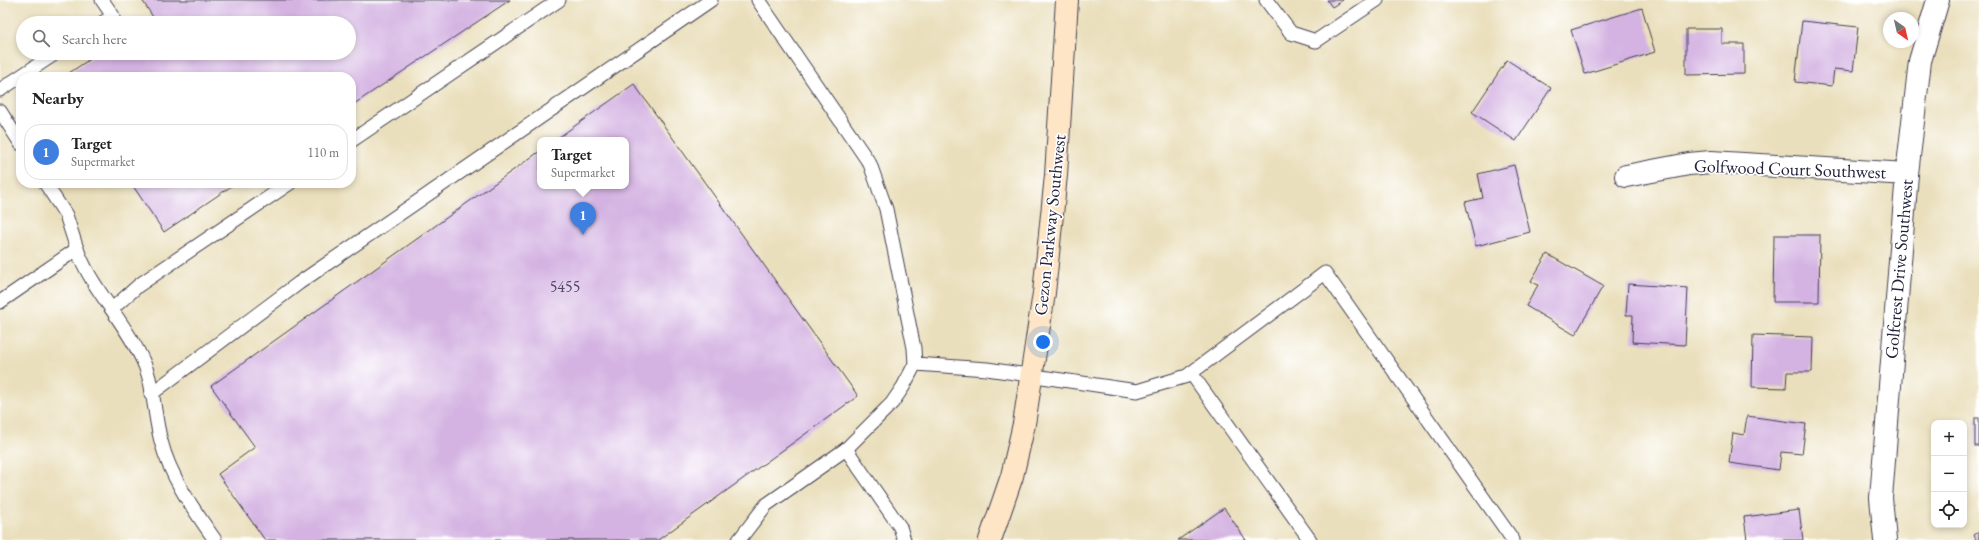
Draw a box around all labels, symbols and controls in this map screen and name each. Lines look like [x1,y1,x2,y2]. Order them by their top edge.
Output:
north arrow [1883,12,1919,48]
search box [16,16,356,60]
icon: search [30,27,52,49]
text: Search here [62,29,127,48]
text: Nearby [32,87,84,109]
street label: Gezon Parkway Southwest [1029,133,1070,317]
text: Target [71,134,112,153]
popup [537,137,629,189]
text: 1 [43,144,49,161]
text: 110 m [308,144,339,161]
text: Target [551,145,592,164]
text: Supermarket [71,153,135,170]
street label: Golfwood Court Southwest [1694,154,1887,183]
text: Supermarket [551,164,615,181]
street label: Golfcrest Drive Southwest [1879,178,1918,360]
pin: 1 [570,202,596,235]
house number: 5455 [550,276,580,297]
your location [1033,332,1053,352]
map controls [1931,420,1967,528]
button: + [1931,420,1967,456]
button: − [1931,456,1967,492]
button: locate [1931,492,1967,528]

